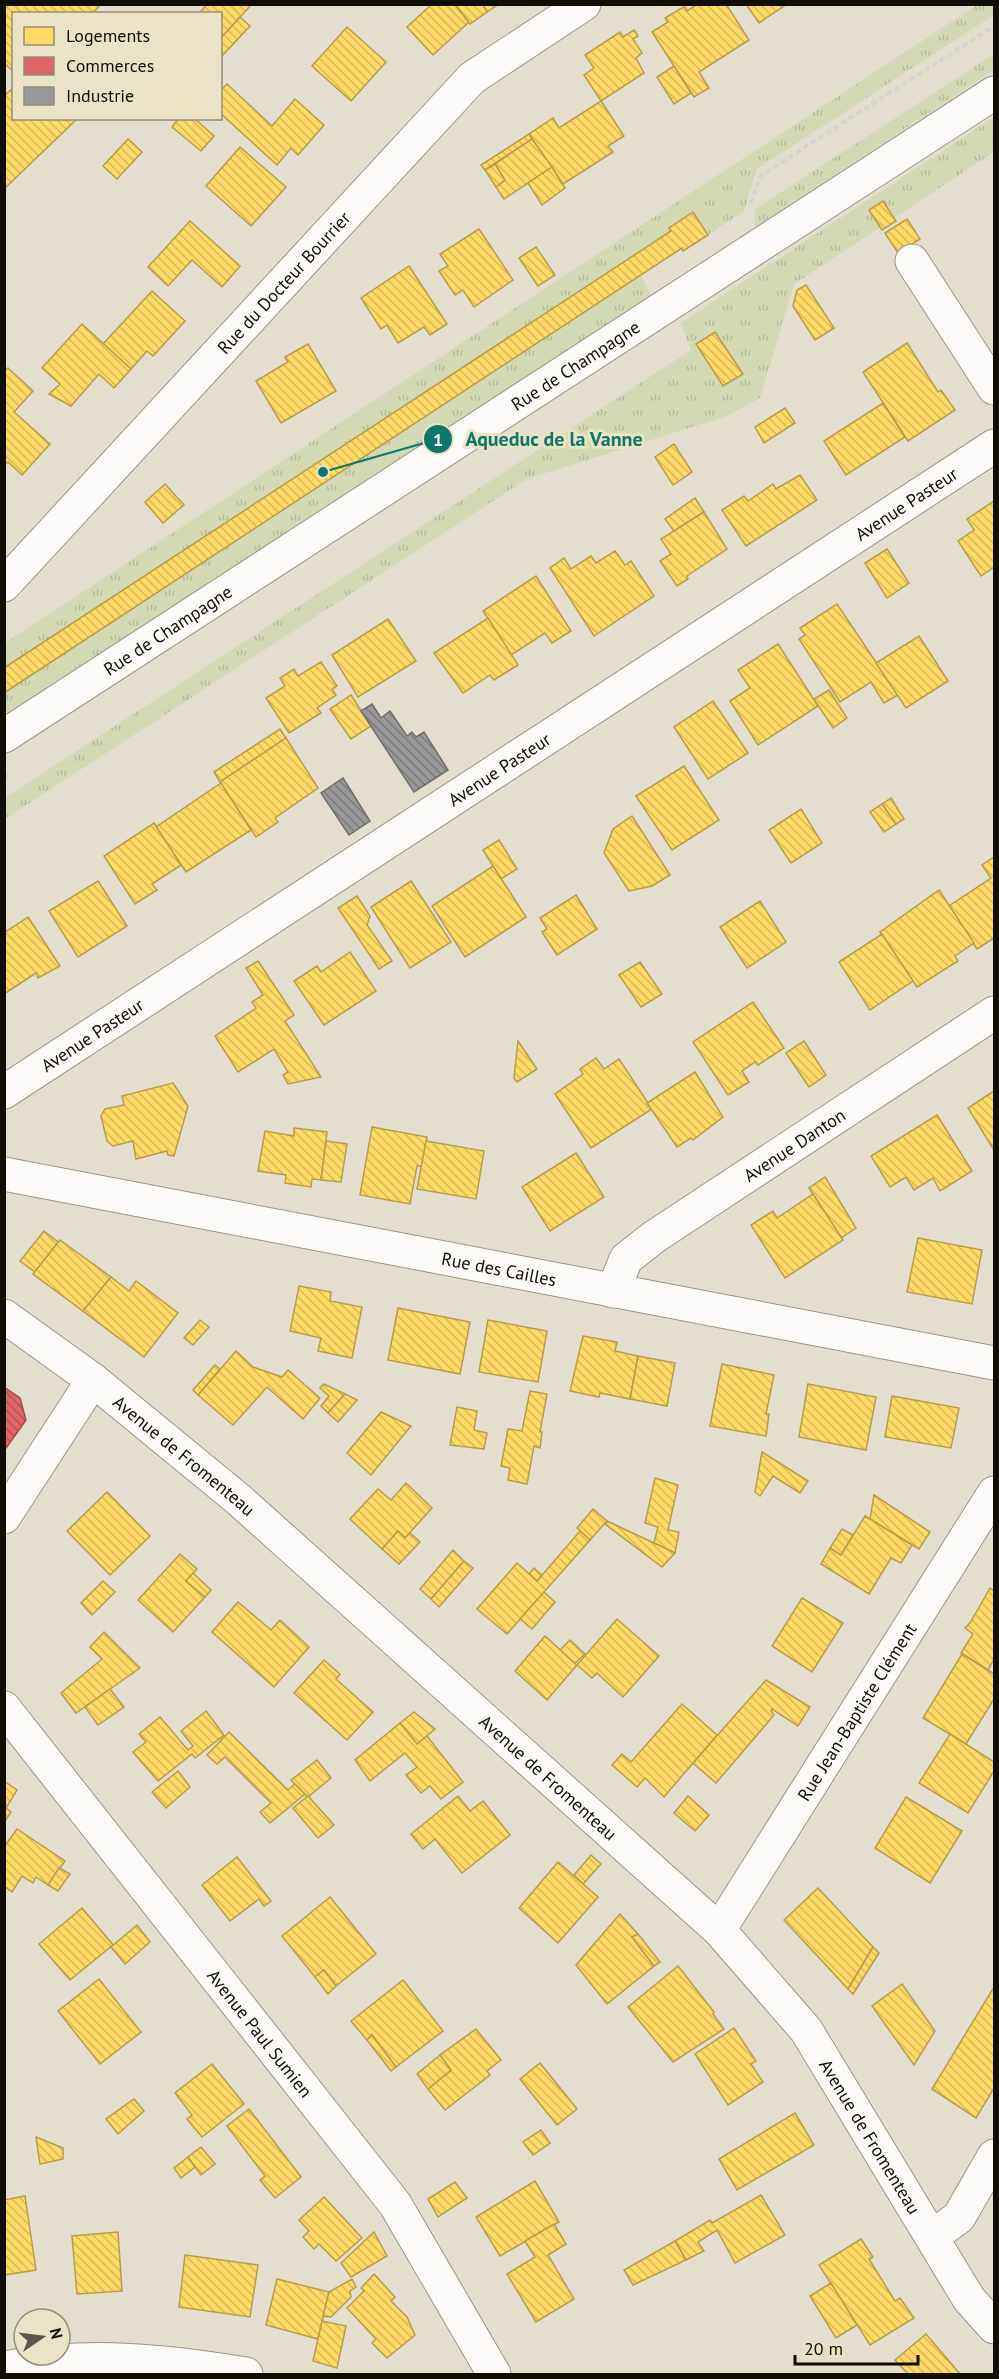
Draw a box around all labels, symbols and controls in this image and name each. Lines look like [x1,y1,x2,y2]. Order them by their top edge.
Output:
legend [12,12,222,120]
text: Logements [66,24,150,47]
text: Commerces [66,54,154,77]
text: Industrie [66,84,134,107]
street label: Rue du Docteur Bourrier [212,206,355,358]
street label: Rue de Champagne [506,315,644,415]
callout: Aqueduc de la Vanne [423,420,656,458]
text: Aqueduc de la Vanne [465,426,643,452]
text: 1 [433,428,443,451]
street label: Avenue Pasteur [850,462,962,545]
street label: Rue de Champagne [99,580,236,680]
street label: Avenue Pasteur [443,727,555,811]
street label: Avenue Pasteur [36,993,148,1076]
street label: Avenue Danton [739,1103,849,1186]
street label: Rue des Cailles [440,1246,558,1291]
street label: Avenue de Fromenteau [109,1390,260,1521]
street label: Rue Jean-Baptiste Clément [792,1618,921,1805]
street label: Avenue de Fromenteau [475,1709,622,1845]
street label: Avenue Paul Sumien [203,1964,318,2102]
street label: Avenue de Fromenteau [815,2055,926,2218]
north arrow [12,2307,72,2367]
text: N [46,2326,68,2341]
scale bar [795,2328,918,2366]
text: 20 m [804,2337,843,2360]

